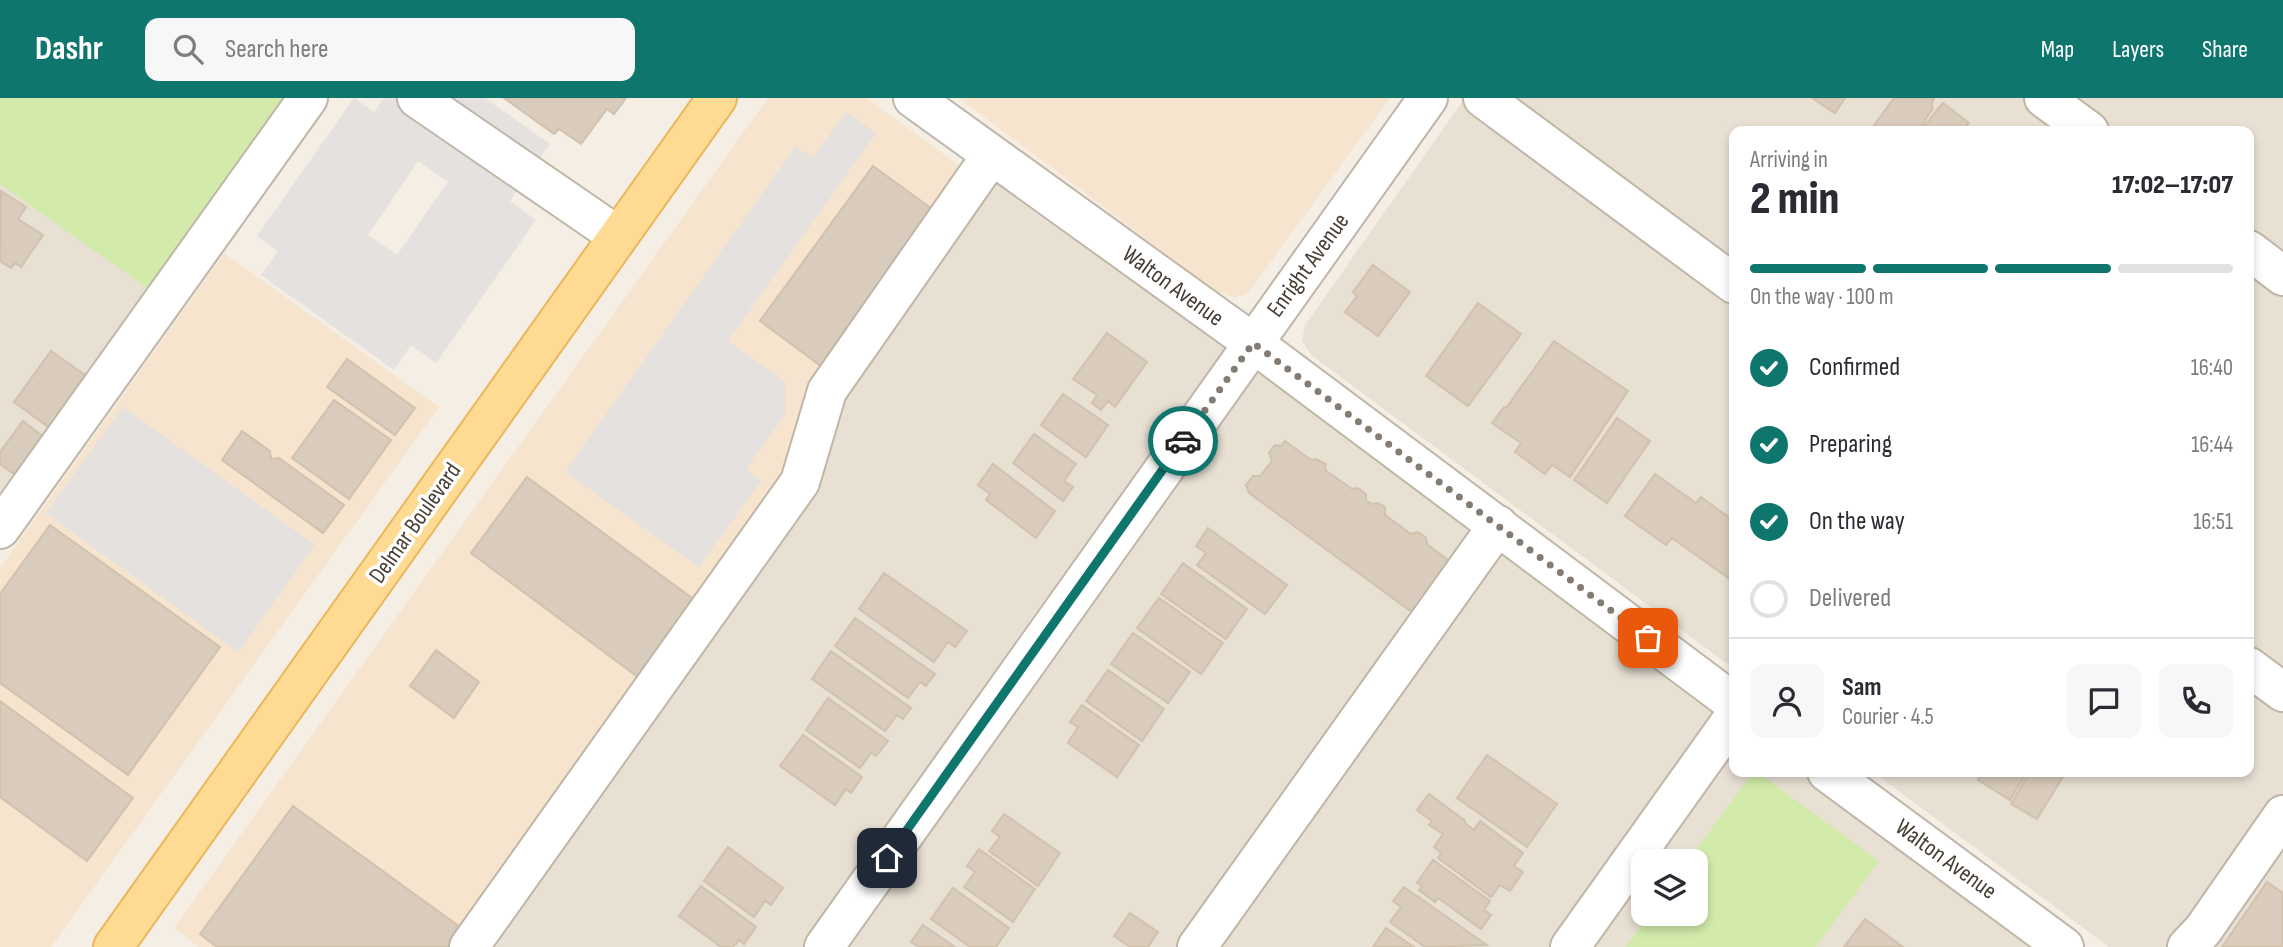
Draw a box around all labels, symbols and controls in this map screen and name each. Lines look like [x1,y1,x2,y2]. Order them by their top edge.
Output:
search box [145,18,635,81]
text: Dashr [35,29,103,69]
icon: search [169,30,207,68]
text: Search here [225,34,328,65]
text: Map [2041,35,2074,64]
text: Layers [2112,35,2164,64]
text: Share [2202,35,2248,64]
text: Arriving in [1750,146,1828,174]
text: 17:02–17:07 [2112,170,2233,201]
text: 2 min [1750,172,1839,227]
street label: Enright Avenue [1261,207,1355,323]
street label: Walton Avenue [1117,239,1229,333]
text: On the way · 100 m [1750,283,1894,311]
icon: check [1750,349,1788,387]
text: Confirmed [1809,352,1900,383]
text: 16:40 [2191,354,2233,382]
courier [1148,406,1218,476]
icon: car [1164,422,1202,460]
icon: check [1750,426,1788,464]
text: Preparing [1809,429,1892,460]
text: 16:44 [2191,431,2233,459]
street label: Delmar Boulevard [363,457,467,589]
icon: check [1750,503,1788,541]
text: On the way [1809,506,1905,537]
text: 16:51 [2193,508,2233,536]
text: Delivered [1809,583,1891,614]
pin [1618,608,1678,668]
icon: bag [1629,619,1667,657]
button: person [1750,664,1824,738]
button: chat [2067,664,2141,738]
button: phone [2159,664,2233,738]
text: Sam [1842,672,1882,703]
text: Courier · 4.5 [1842,703,1934,731]
street label: Walton Avenue [1890,812,2002,906]
pin [857,828,917,888]
icon: home [868,839,906,877]
map controls [1631,849,1708,926]
button: layers [1631,849,1708,926]

